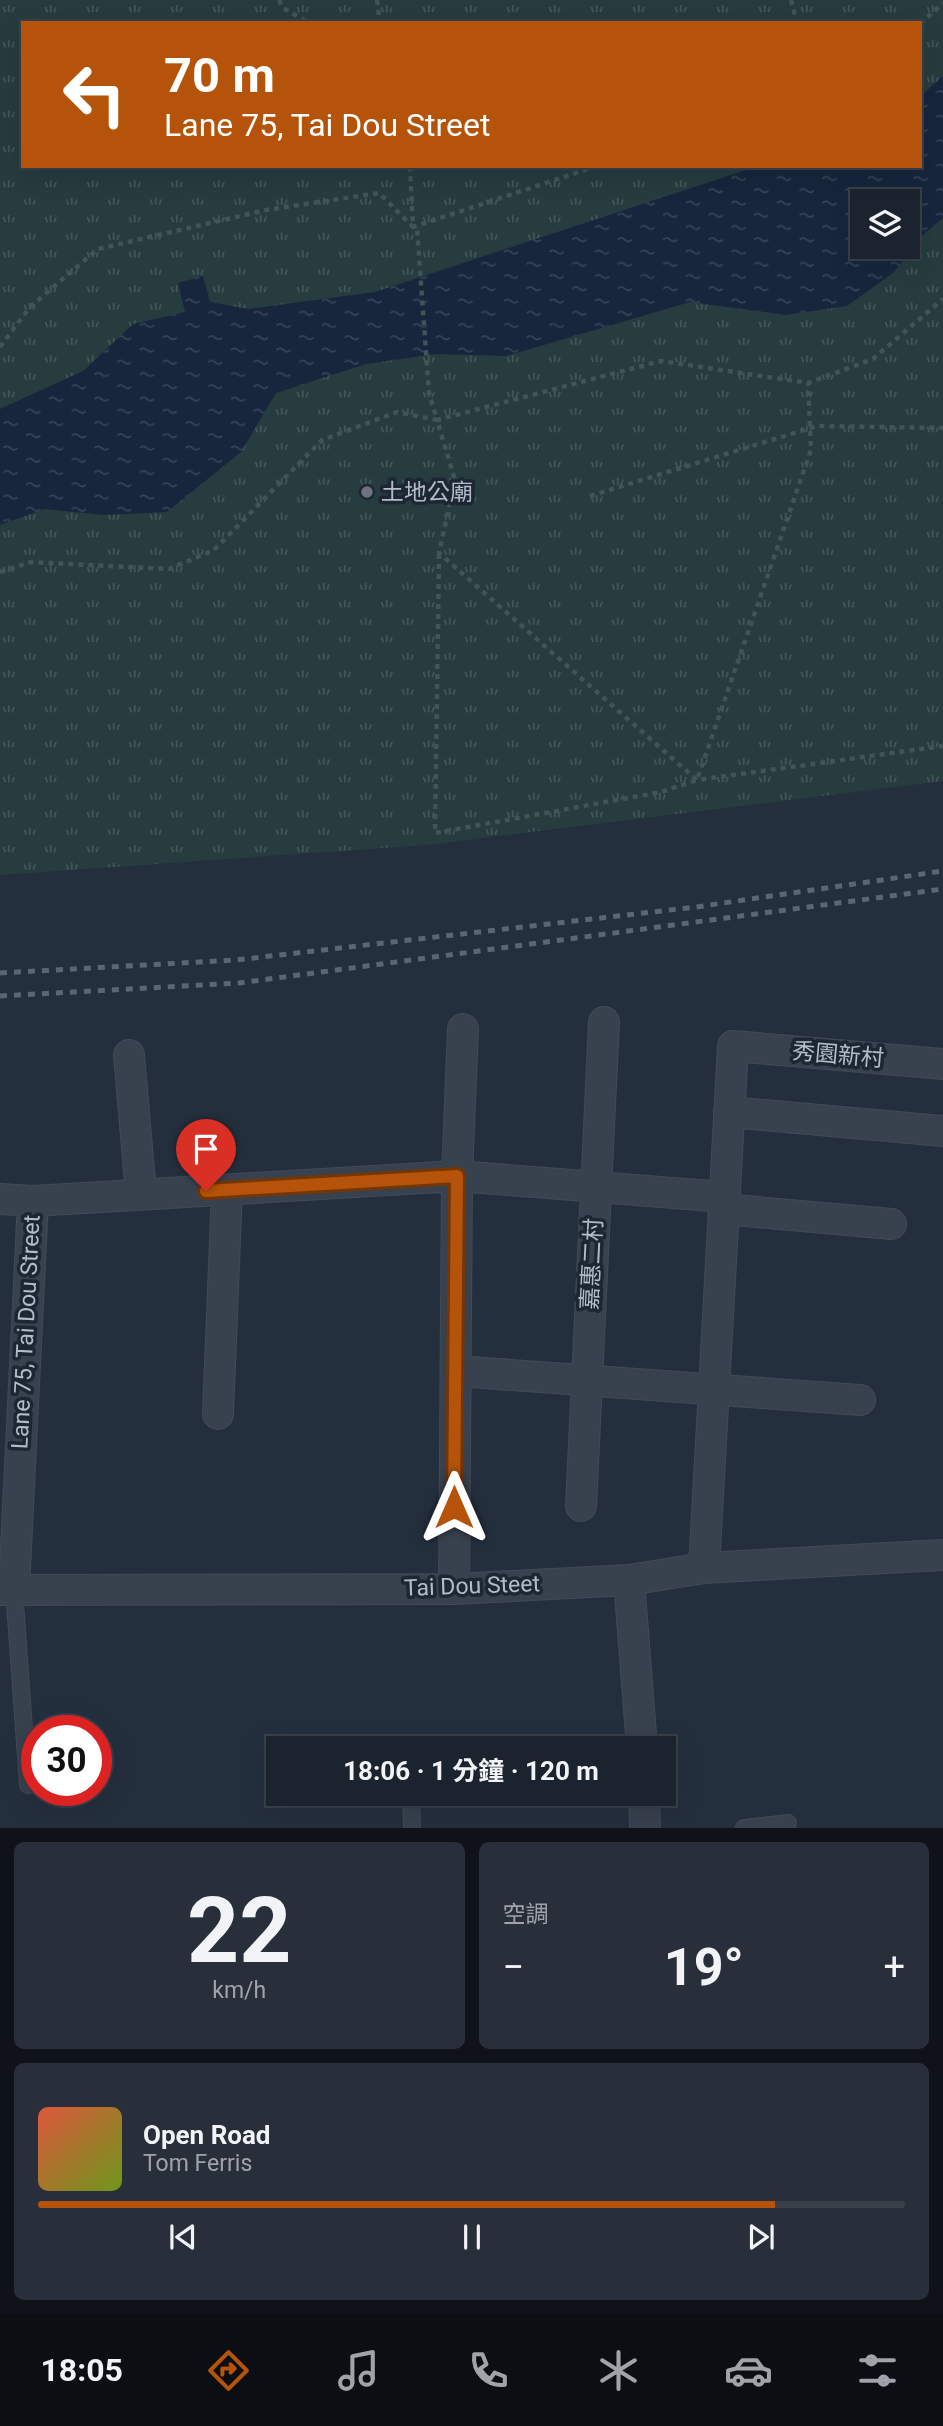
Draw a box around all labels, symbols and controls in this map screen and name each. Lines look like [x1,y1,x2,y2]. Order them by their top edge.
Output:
text: 70 m [164,47,275,104]
icon: left [49,49,140,140]
text: Lane 75, Tai Dou Street [164,106,491,144]
map controls [850,189,920,259]
button: layers [850,189,920,259]
place label: 土地公廟 [381,479,473,506]
marker: 土地公廟 [359,484,375,500]
street label: 秀園新村 [791,1038,885,1072]
pin [176,1119,236,1191]
icon: arrive [187,1130,225,1168]
street label: Lane 75, Tai Dou Street [6,1214,46,1450]
street label: 嘉惠二村 [576,1217,608,1311]
position arrow [417,1470,491,1544]
street label: Tai Dou Steet [404,1570,540,1602]
speed limit sign: 30 [21,1715,112,1806]
text: 18:06 · 1 分鐘 · 120 m [343,1756,599,1786]
text: 22 [187,1878,291,1984]
text: 空調 [503,1901,549,1928]
text: 19° [664,1937,744,1998]
text: − [503,1945,524,1989]
text: + [883,1945,905,1989]
text: km/h [212,1977,266,2004]
text: Open Road [143,2120,271,2150]
text: Tom Ferris [143,2150,252,2177]
icon: previous [164,2218,202,2256]
icon: pause [453,2218,491,2256]
icon: next [742,2218,780,2256]
icon: directions [204,2346,253,2395]
icon: music [334,2346,383,2395]
icon: phone [464,2346,513,2395]
icon: climate [594,2346,643,2395]
icon: car [724,2346,773,2395]
icon: filters [853,2346,902,2395]
text: 18:05 [40,2351,123,2389]

